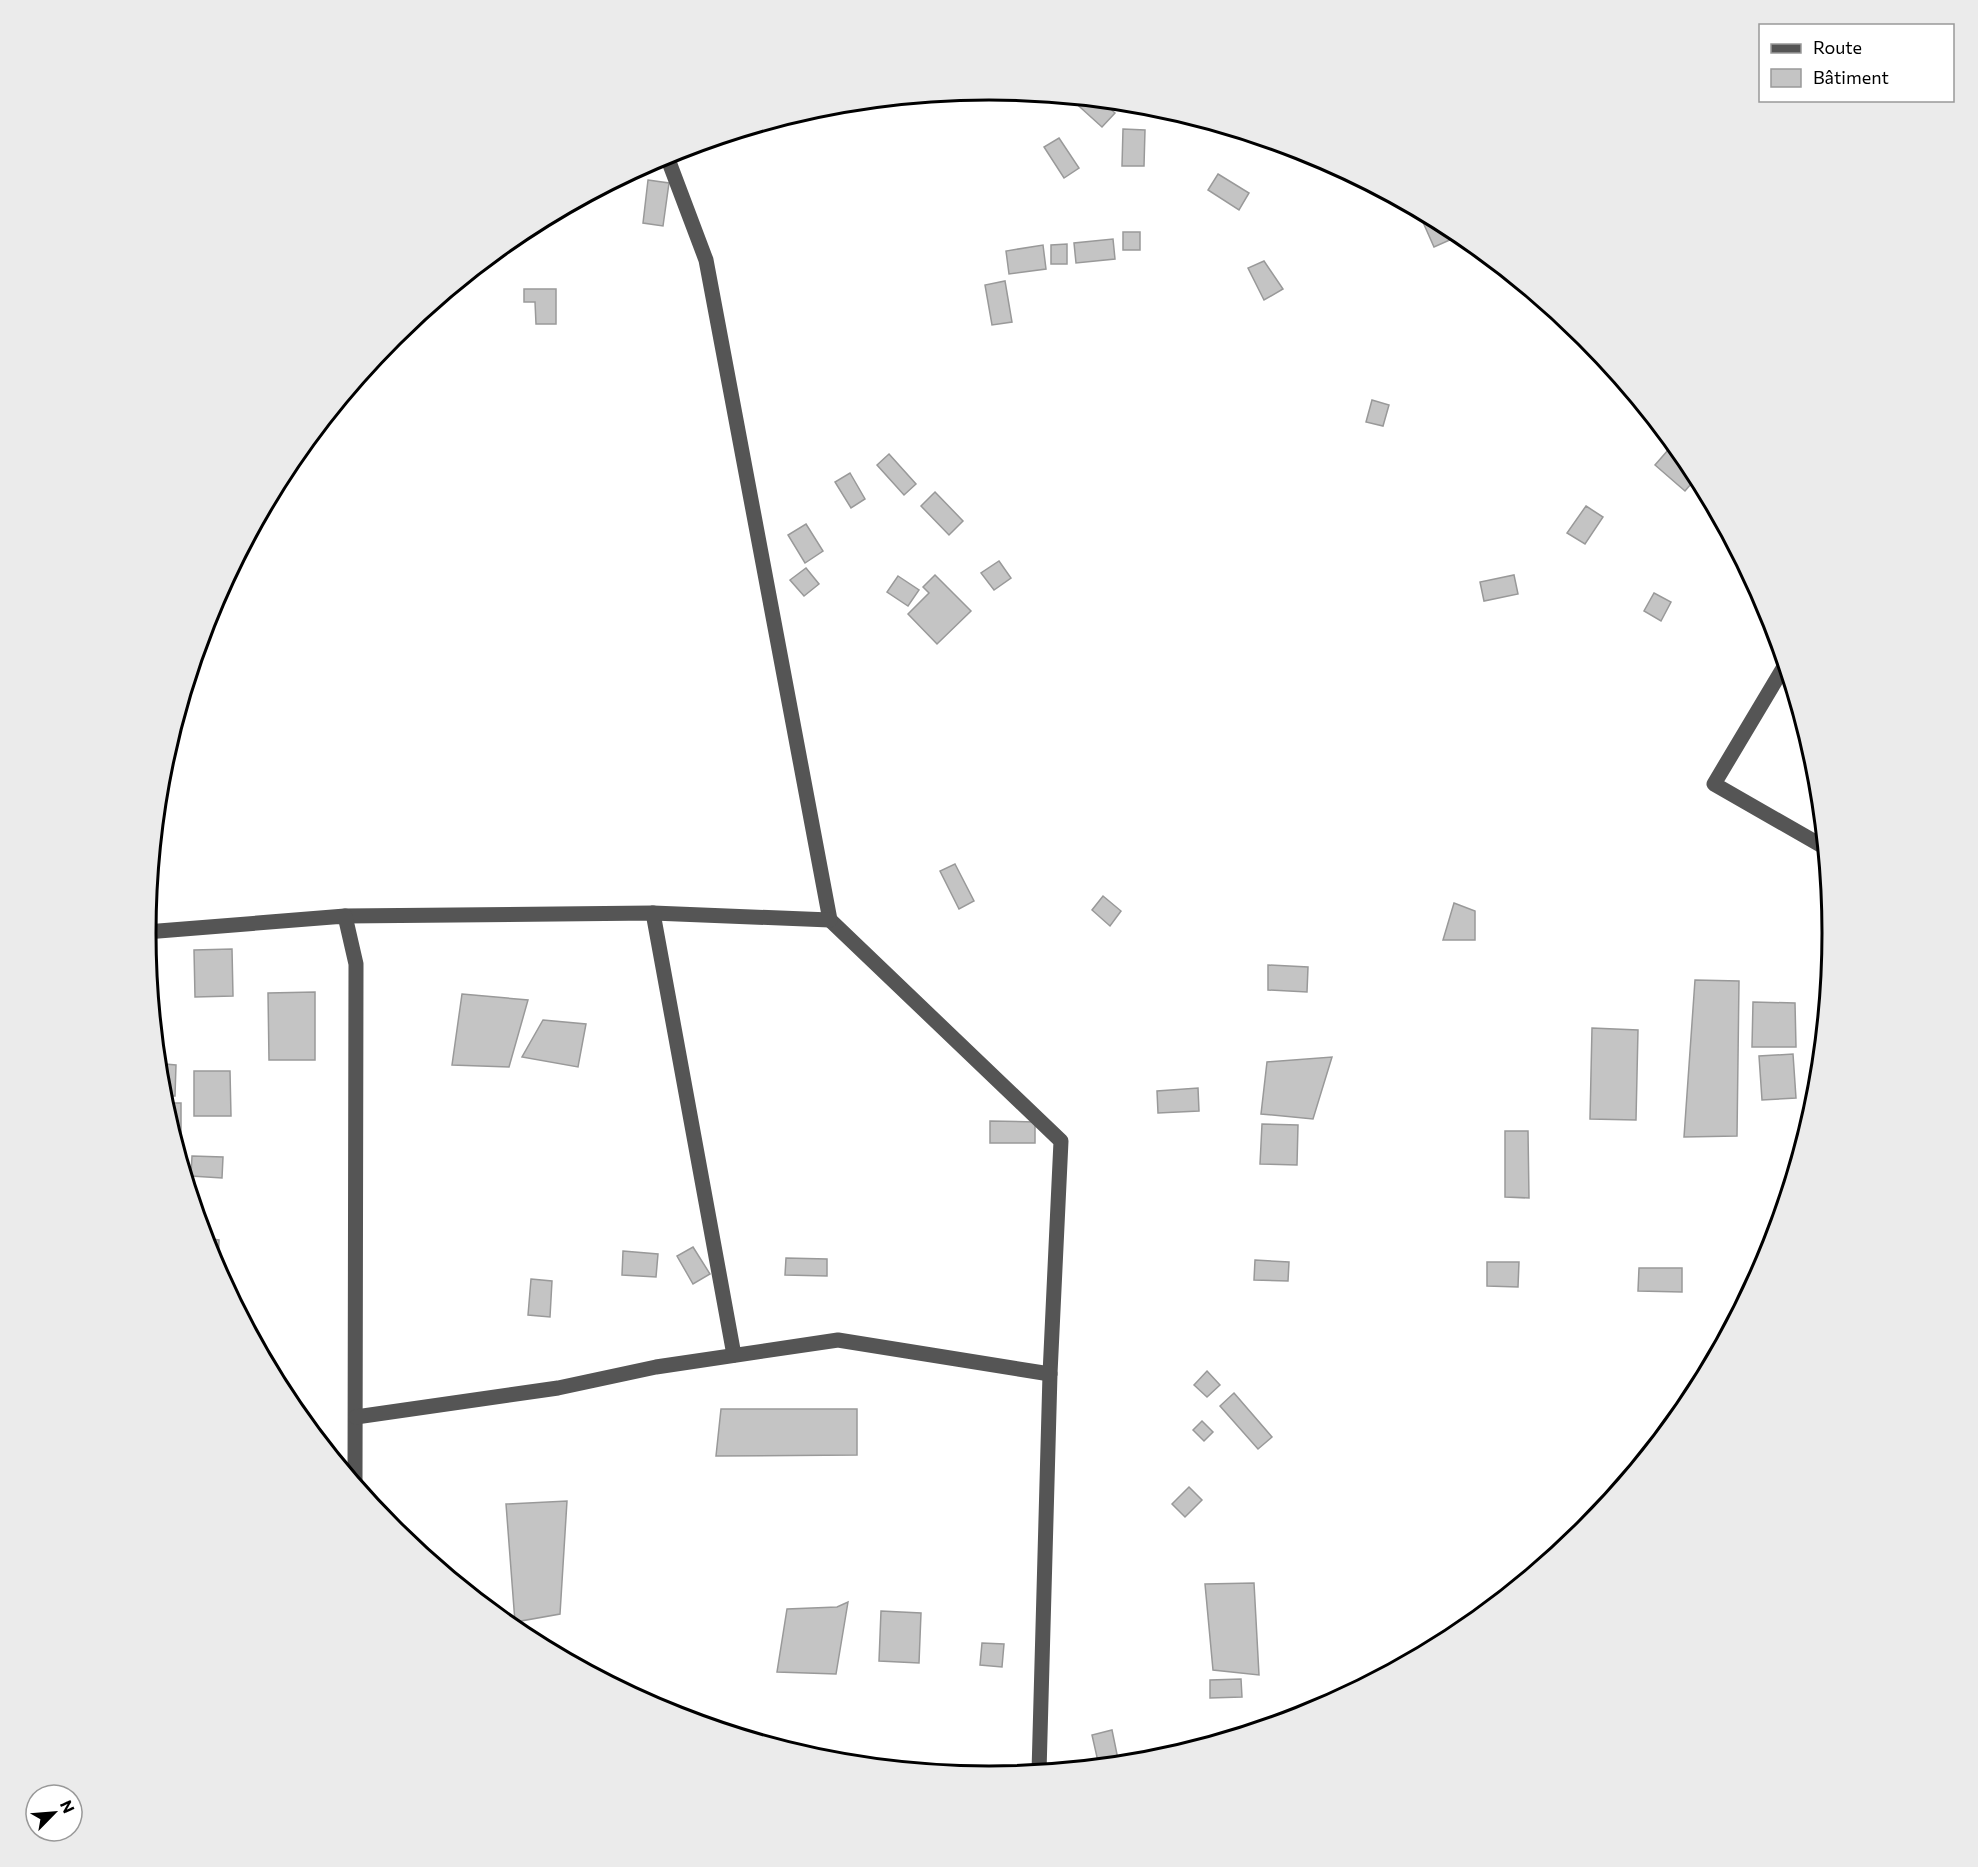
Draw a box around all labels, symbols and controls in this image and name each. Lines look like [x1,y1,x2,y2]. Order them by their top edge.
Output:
legend [1759,24,1954,102]
text: Route [1813,36,1862,58]
text: Bâtiment [1813,66,1889,88]
north arrow [24,1783,84,1843]
text: N [57,1797,79,1816]

